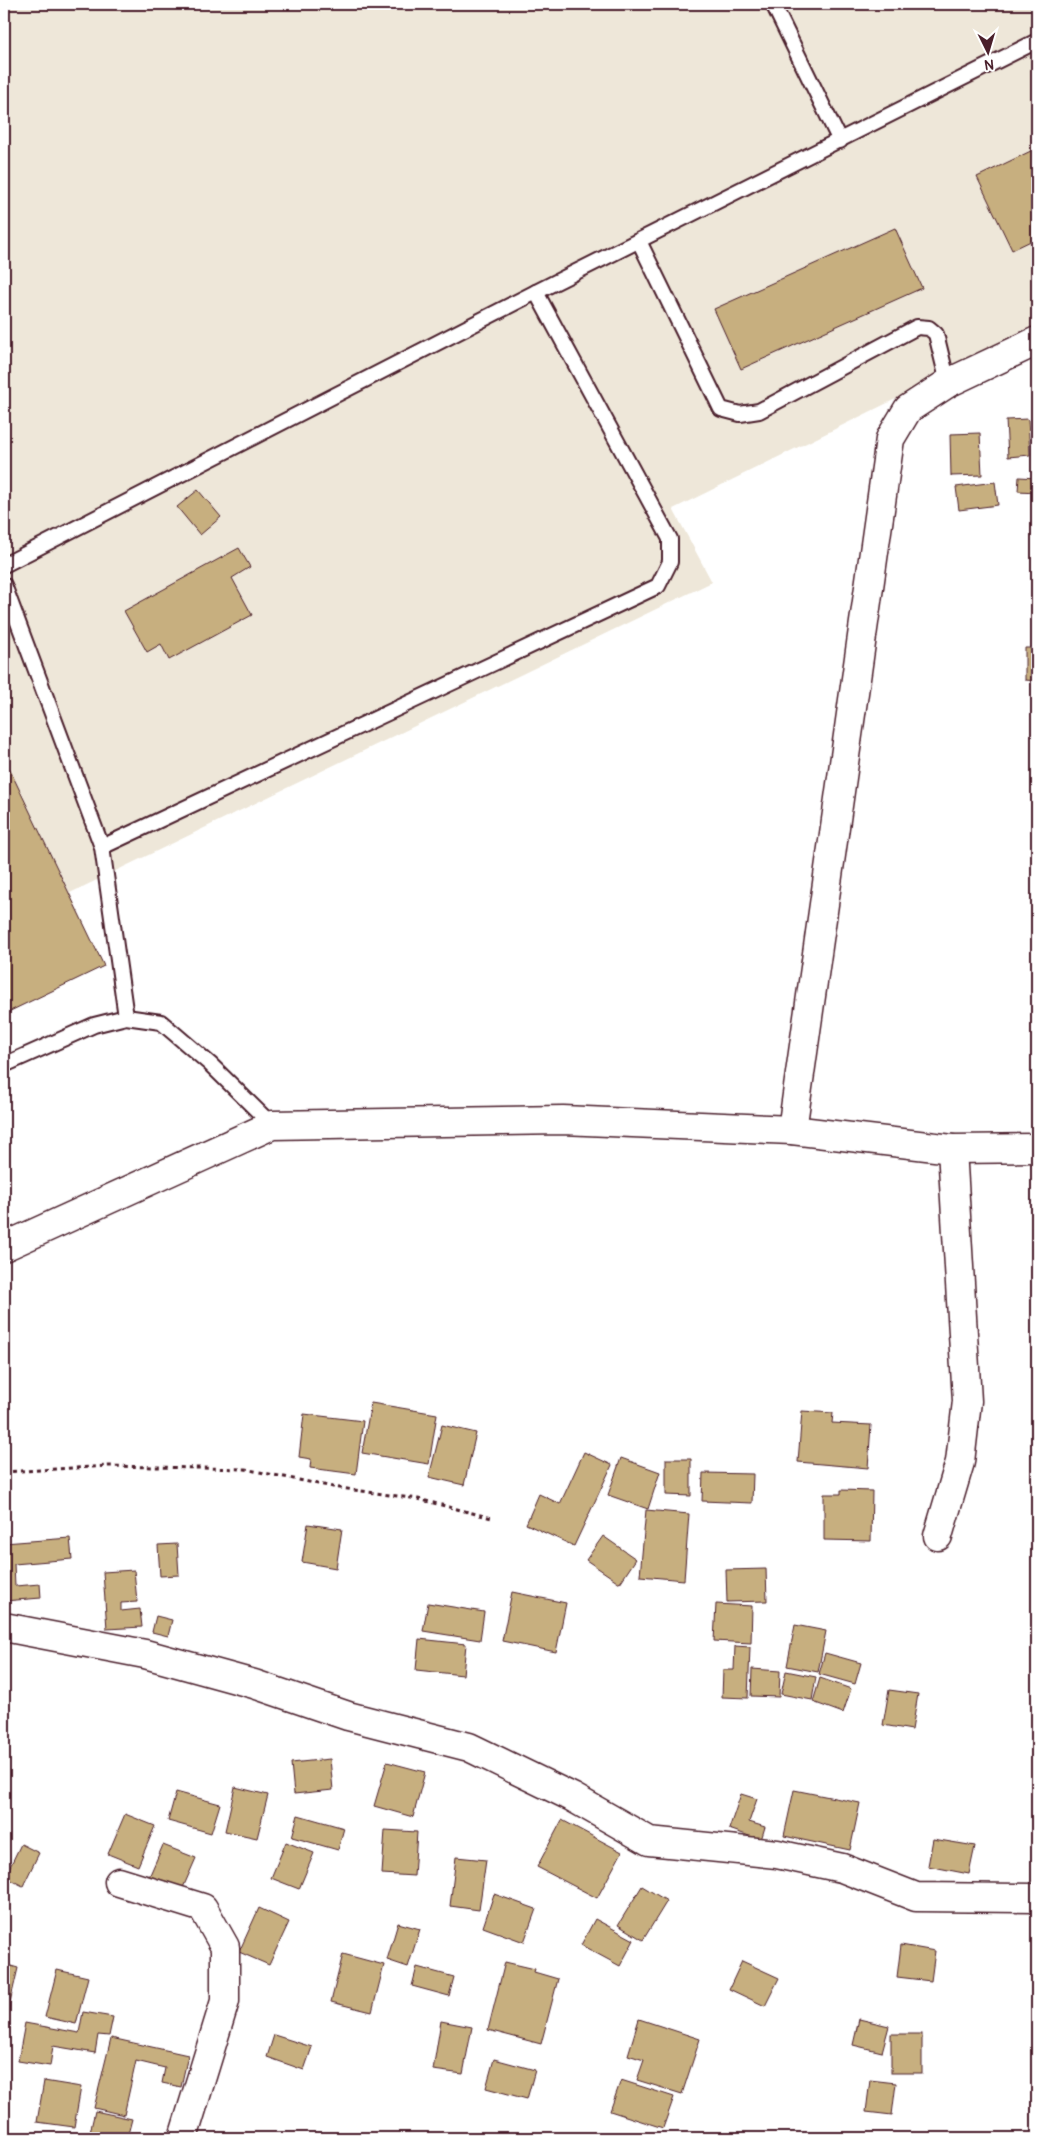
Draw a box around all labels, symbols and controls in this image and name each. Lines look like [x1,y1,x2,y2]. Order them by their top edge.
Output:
north arrow [964,28,1014,78]
text: N [984,56,995,73]

